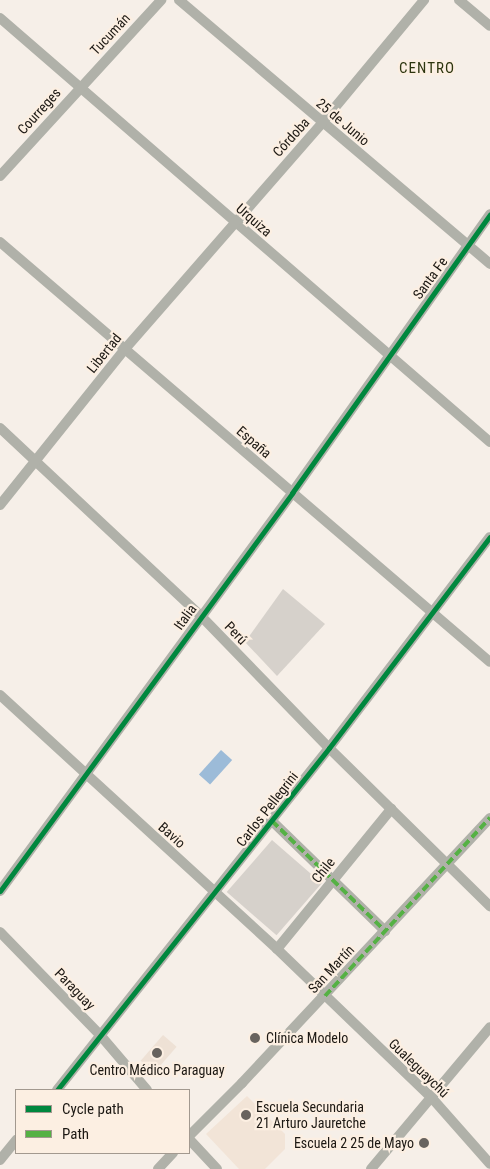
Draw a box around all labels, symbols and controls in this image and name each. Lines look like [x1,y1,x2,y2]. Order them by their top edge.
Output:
street label: Tucumán [87,10,133,58]
district label: CENTRO [398,60,456,78]
street label: Courreges [14,84,64,138]
street label: 25 de Junio [313,95,373,149]
street label: Córdoba [269,114,313,160]
street label: Urquiza [233,200,275,240]
street label: Santa Fe [409,254,451,302]
street label: Libertad [83,330,125,376]
street label: España [233,422,275,462]
street label: Italia [170,601,200,633]
street label: Perú [221,618,251,648]
street label: Carlos Pellegrini [233,768,301,850]
street label: Bavio [155,819,189,851]
street label: Chile [308,854,338,886]
street label: San Martín [304,941,358,997]
street label: Paraguay [51,965,99,1013]
place label: Clínica Modelo [266,1030,348,1046]
marker: Clínica Modelo [248,1031,262,1045]
street label: Gualeguaychú [385,1035,453,1101]
marker: Centro Médico Paraguay [150,1046,164,1060]
place label: Centro Médico Paraguay [90,1062,224,1078]
legend [15,1089,190,1154]
place label: Escuela Secundaria 21 Arturo Jauretche [256,1099,366,1132]
text: Cycle path [62,1100,124,1118]
marker: Escuela Secundaria 21 Arturo Jauretche [240,1109,252,1121]
text: Path [62,1125,89,1143]
place label: Escuela 2 25 de Mayo [294,1135,414,1151]
marker: Escuela 2 25 de Mayo [418,1137,430,1149]

